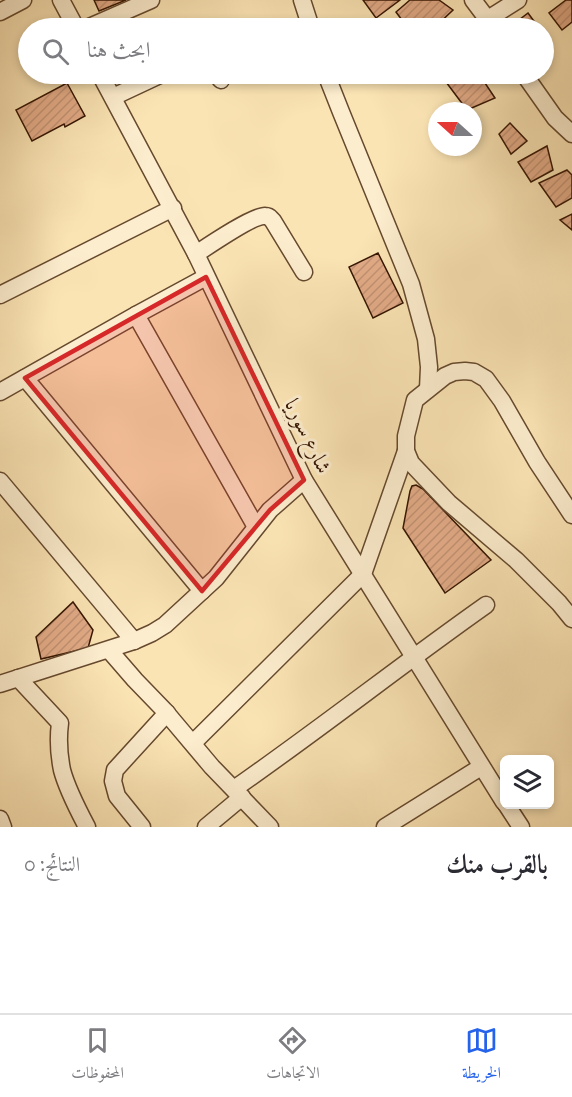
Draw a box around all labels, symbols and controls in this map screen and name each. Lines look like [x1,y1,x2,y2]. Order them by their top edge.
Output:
search box [18,18,554,84]
icon: search [39,35,72,68]
text: ابحث هنا [87,36,150,63]
north arrow [428,102,482,156]
street label: شارع سوريا [274,394,337,480]
map controls [500,755,554,809]
button: layers [500,755,554,809]
text: بالقرب منك [446,848,548,880]
text: النتائج: 0 [24,852,80,876]
tab: المحفوظات [71,1024,124,1088]
tab: الاتجاهات [266,1024,320,1088]
tab: الخريطة [462,1024,501,1088]

